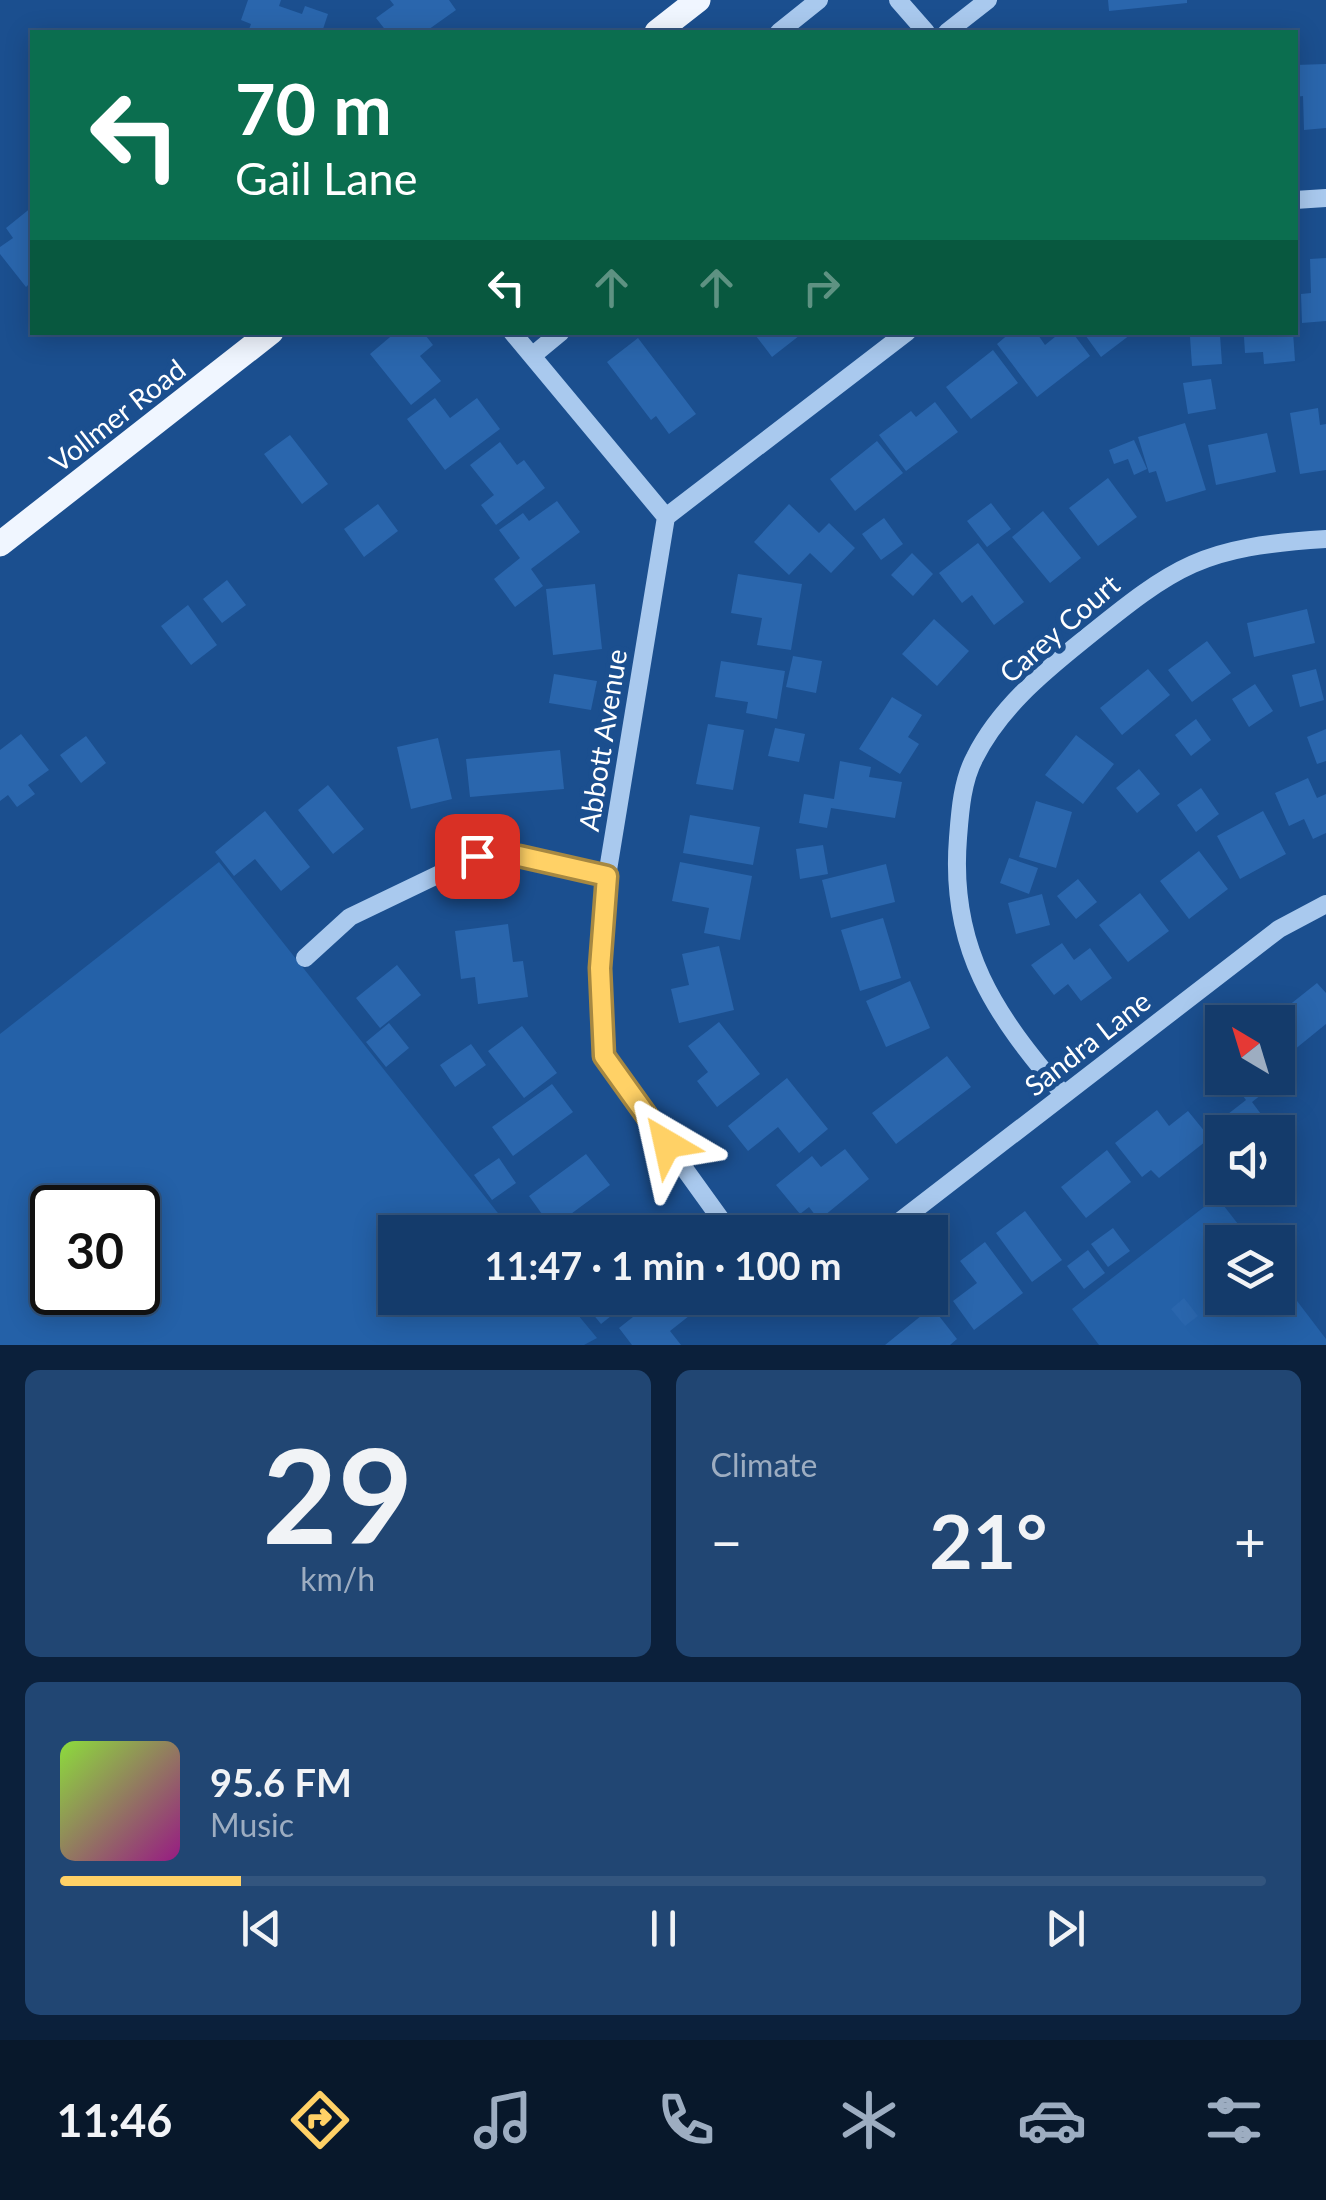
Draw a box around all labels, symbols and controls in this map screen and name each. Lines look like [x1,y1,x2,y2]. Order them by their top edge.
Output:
text: 70 m [235,66,392,150]
icon: left [70,70,200,200]
text: Gail Lane [235,151,417,205]
icon: left [479,260,534,315]
icon: ahead [584,260,639,315]
icon: ahead [689,260,744,315]
icon: right [794,260,849,315]
street label: Vollmer Road [42,352,192,478]
street label: Carey Court [992,567,1126,689]
street label: Abbott Avenue [571,647,633,833]
pin [435,814,520,899]
icon: arrive [450,829,505,884]
street label: Sandra Lane [1017,983,1157,1103]
north arrow [1205,1005,1295,1095]
map controls [1205,1005,1295,1315]
position arrow [615,1092,719,1196]
button: sound [1205,1115,1295,1205]
speed limit sign: 30 [30,1185,160,1315]
button: layers [1205,1225,1295,1315]
text: 11:47 · 1 min · 100 m [484,1242,842,1288]
text: 29 [262,1416,413,1572]
text: Climate [711,1445,817,1484]
text: 21° [929,1495,1047,1585]
text: − [711,1508,742,1574]
text: + [1234,1508,1266,1574]
text: km/h [300,1559,375,1598]
text: 95.6 FM [210,1759,352,1805]
text: Music [210,1805,294,1844]
icon: previous [234,1901,289,1956]
icon: pause [636,1901,691,1956]
icon: next [1038,1901,1093,1956]
icon: directions [285,2085,355,2155]
icon: music [468,2085,538,2155]
icon: phone [651,2085,721,2155]
icon: climate [834,2085,904,2155]
icon: car [1017,2085,1087,2155]
icon: filters [1199,2085,1269,2155]
text: 11:46 [56,2093,172,2147]

